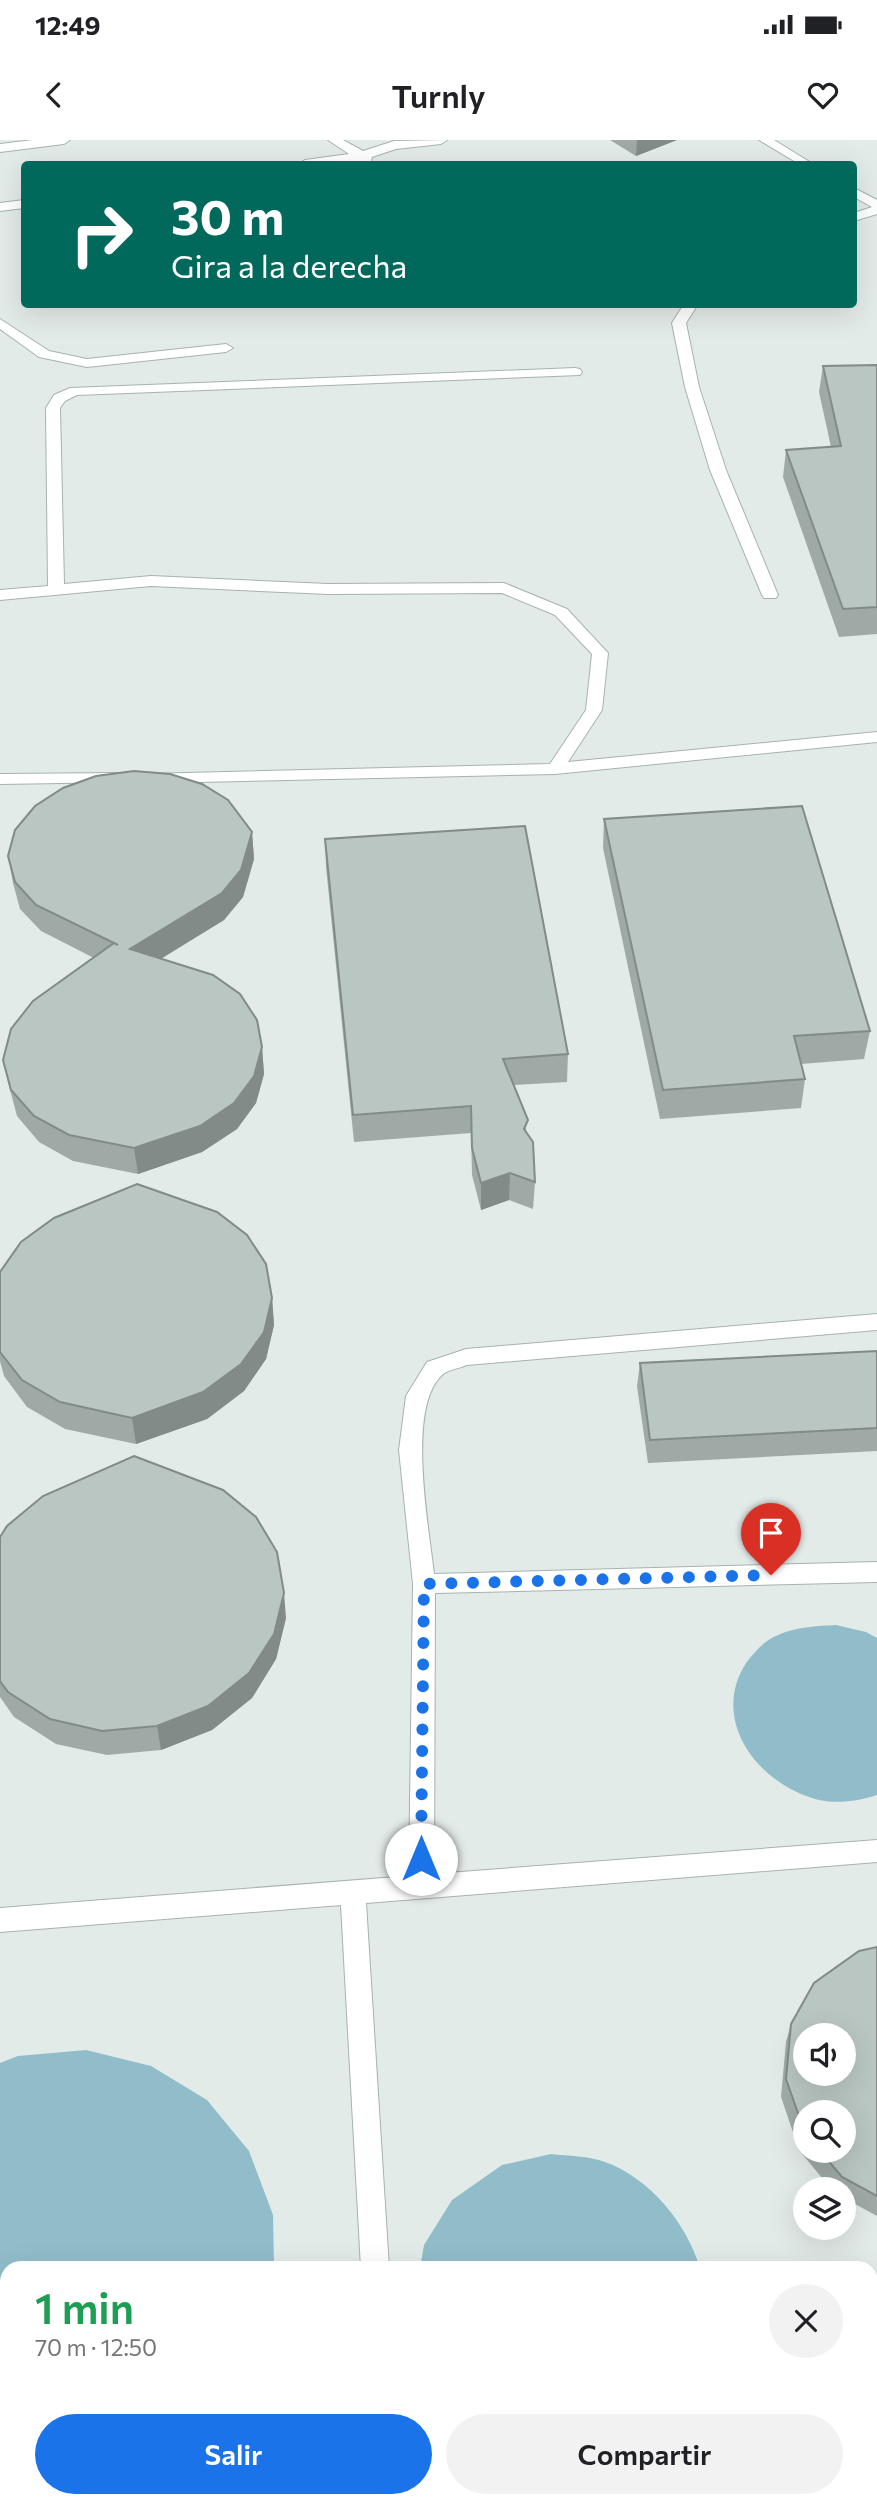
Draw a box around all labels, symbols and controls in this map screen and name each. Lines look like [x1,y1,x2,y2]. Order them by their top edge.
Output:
text: 12:49 [35,9,100,40]
text: Turnly [392,75,485,115]
icon: back [35,76,73,114]
icon: heart [804,76,842,114]
text: 30 m [171,185,284,245]
icon: right [56,189,147,280]
text: Gira a la derecha [171,245,407,285]
pin [741,1503,801,1575]
icon: arrive [752,1514,790,1552]
position arrow [384,1822,458,1896]
map controls [793,2023,856,2240]
button: sound [793,2023,856,2086]
button: search [793,2100,856,2163]
button: layers [793,2177,856,2240]
text: 1 min [35,2281,134,2333]
button: close [769,2284,843,2358]
text: 70 m · 12:50 [35,2333,157,2361]
button: Salir [35,2414,432,2494]
button: Compartir [446,2414,843,2494]

